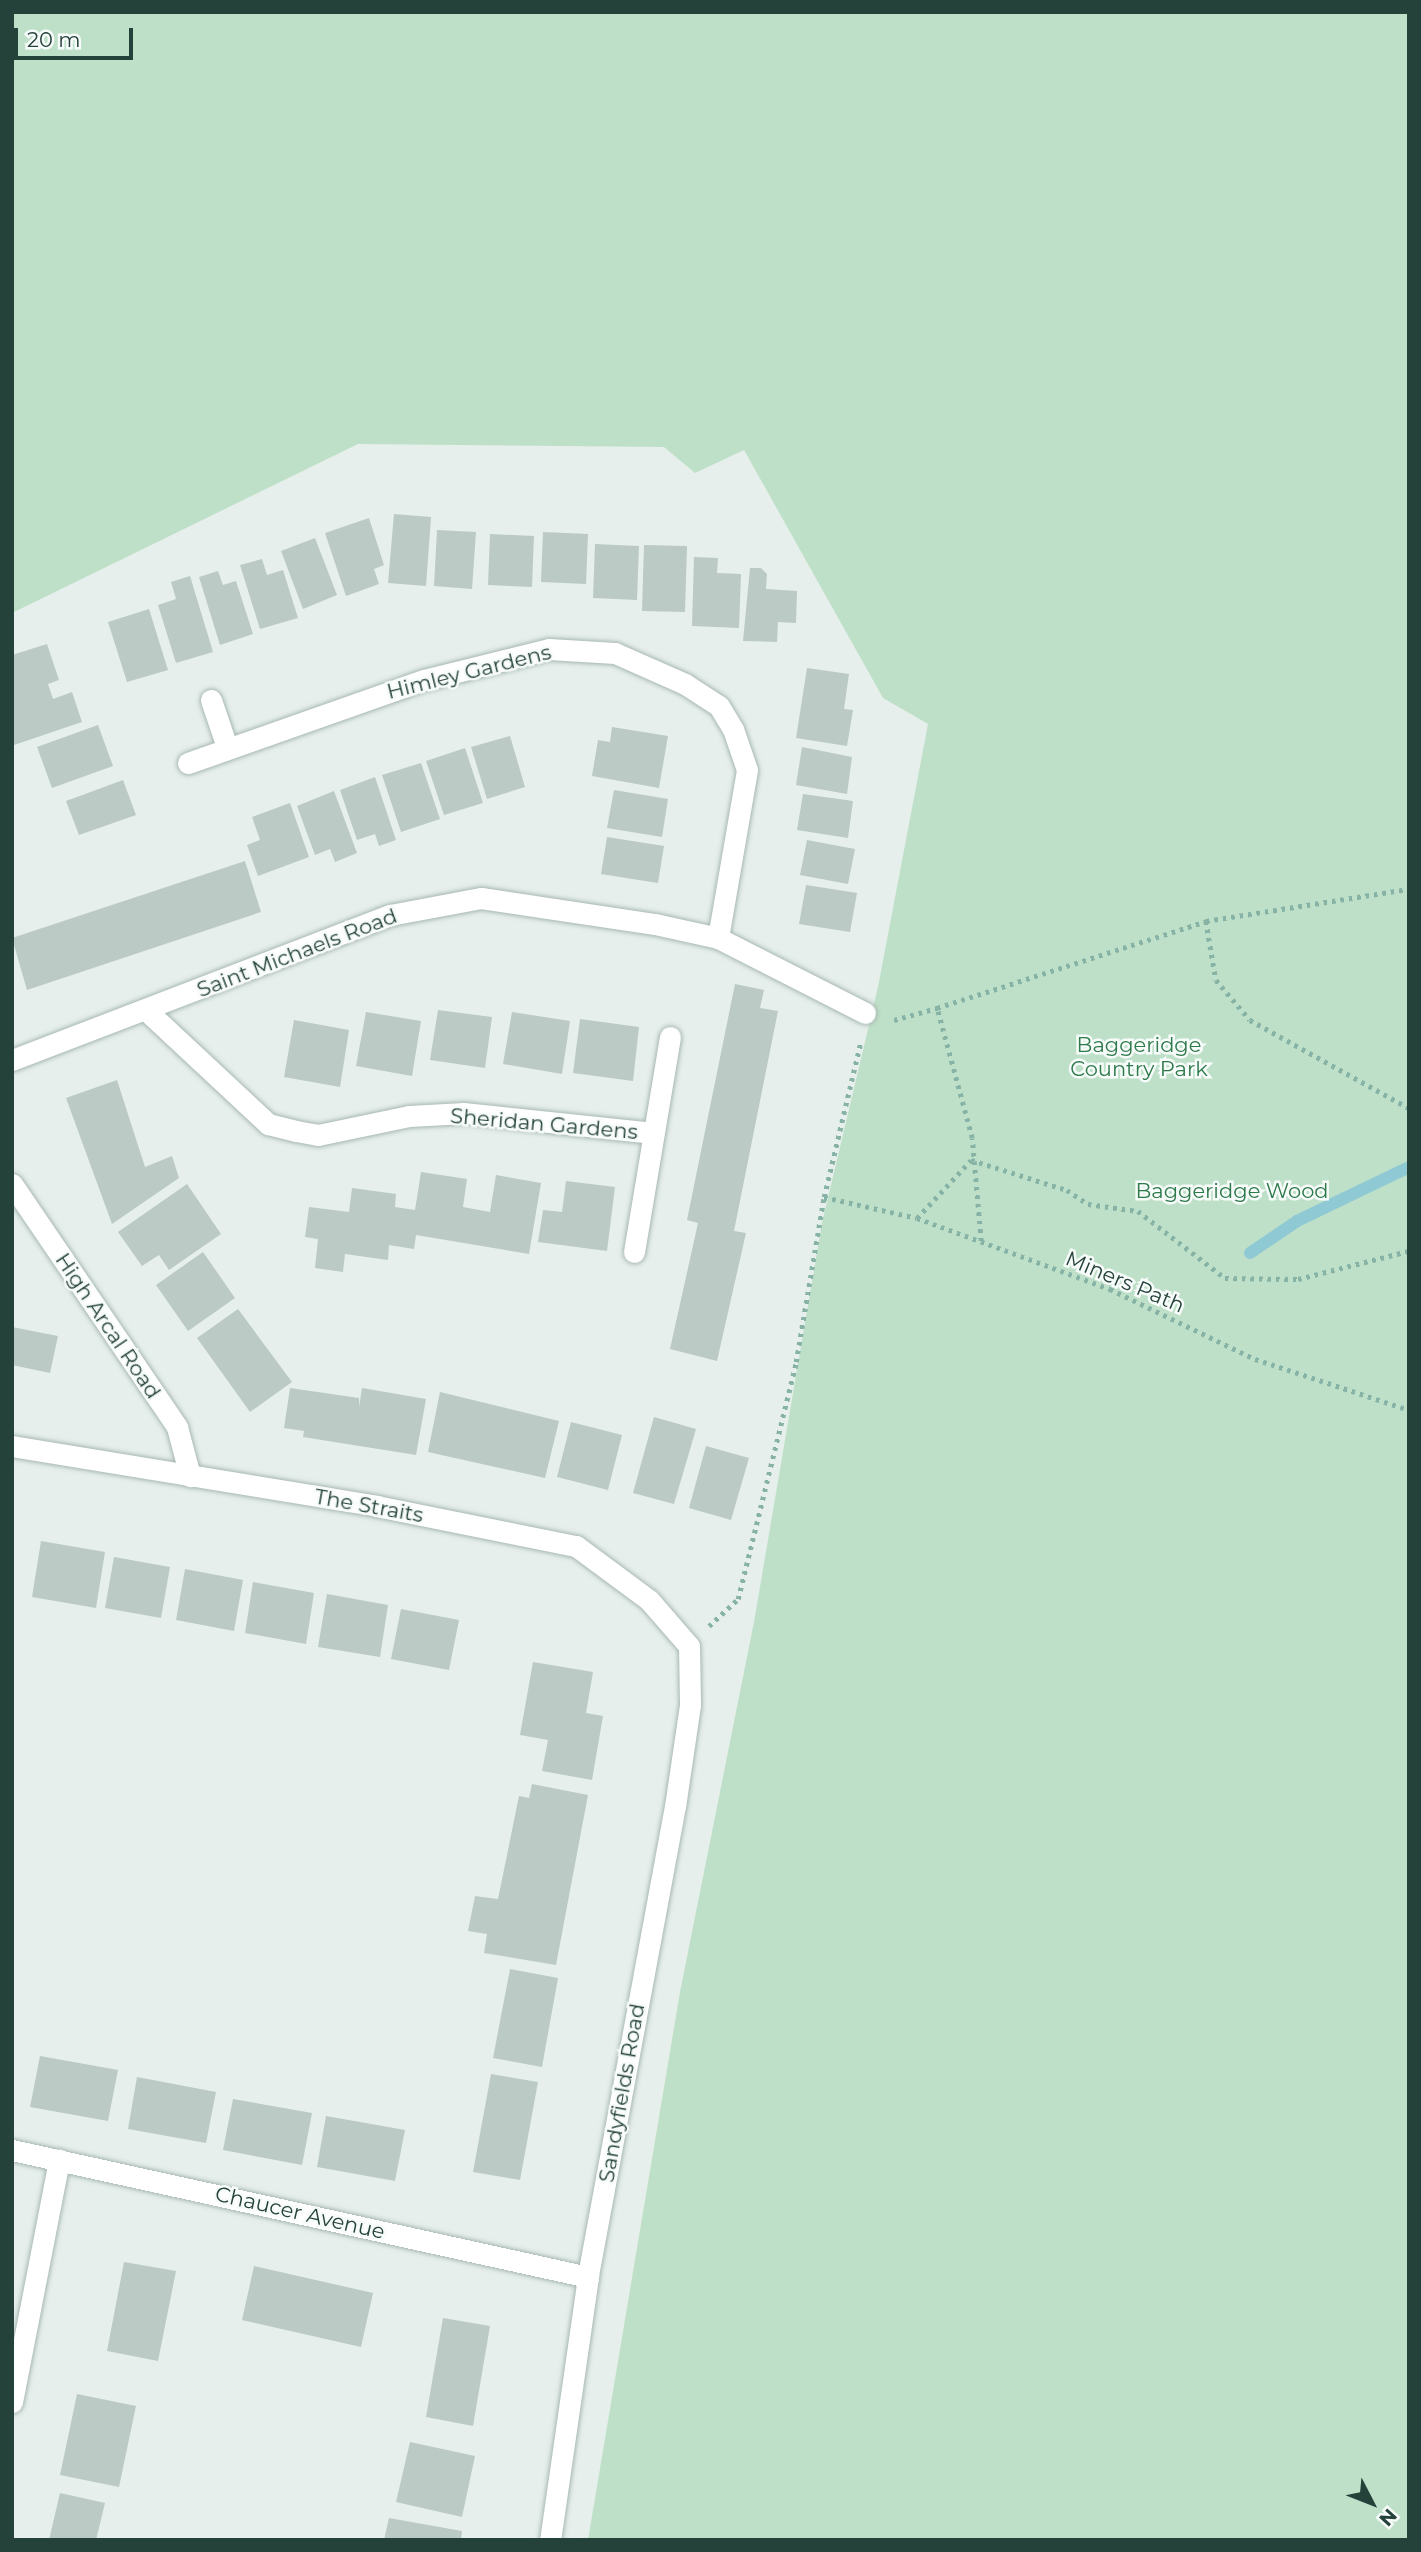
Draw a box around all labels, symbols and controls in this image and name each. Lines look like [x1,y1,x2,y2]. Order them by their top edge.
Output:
scale bar [18,14,136,58]
text: 20 m [27,27,81,52]
street label: Himley Gardens [384,639,554,705]
street label: Saint Michaels Road [193,903,401,1003]
park label: Baggeridge Country Park [1070,1032,1208,1082]
street label: Sheridan Gardens [449,1103,639,1145]
park label: Baggeridge Wood [1135,1178,1329,1204]
street label: Miners Path [1062,1246,1188,1318]
street label: High Arcal Road [50,1248,166,1404]
street label: The Straits [313,1484,425,1528]
street label: Sandyfields Road [594,2002,650,2184]
street label: Chaucer Avenue [213,2181,387,2245]
north arrow [1337,2468,1407,2538]
text: N [1374,2504,1402,2531]

